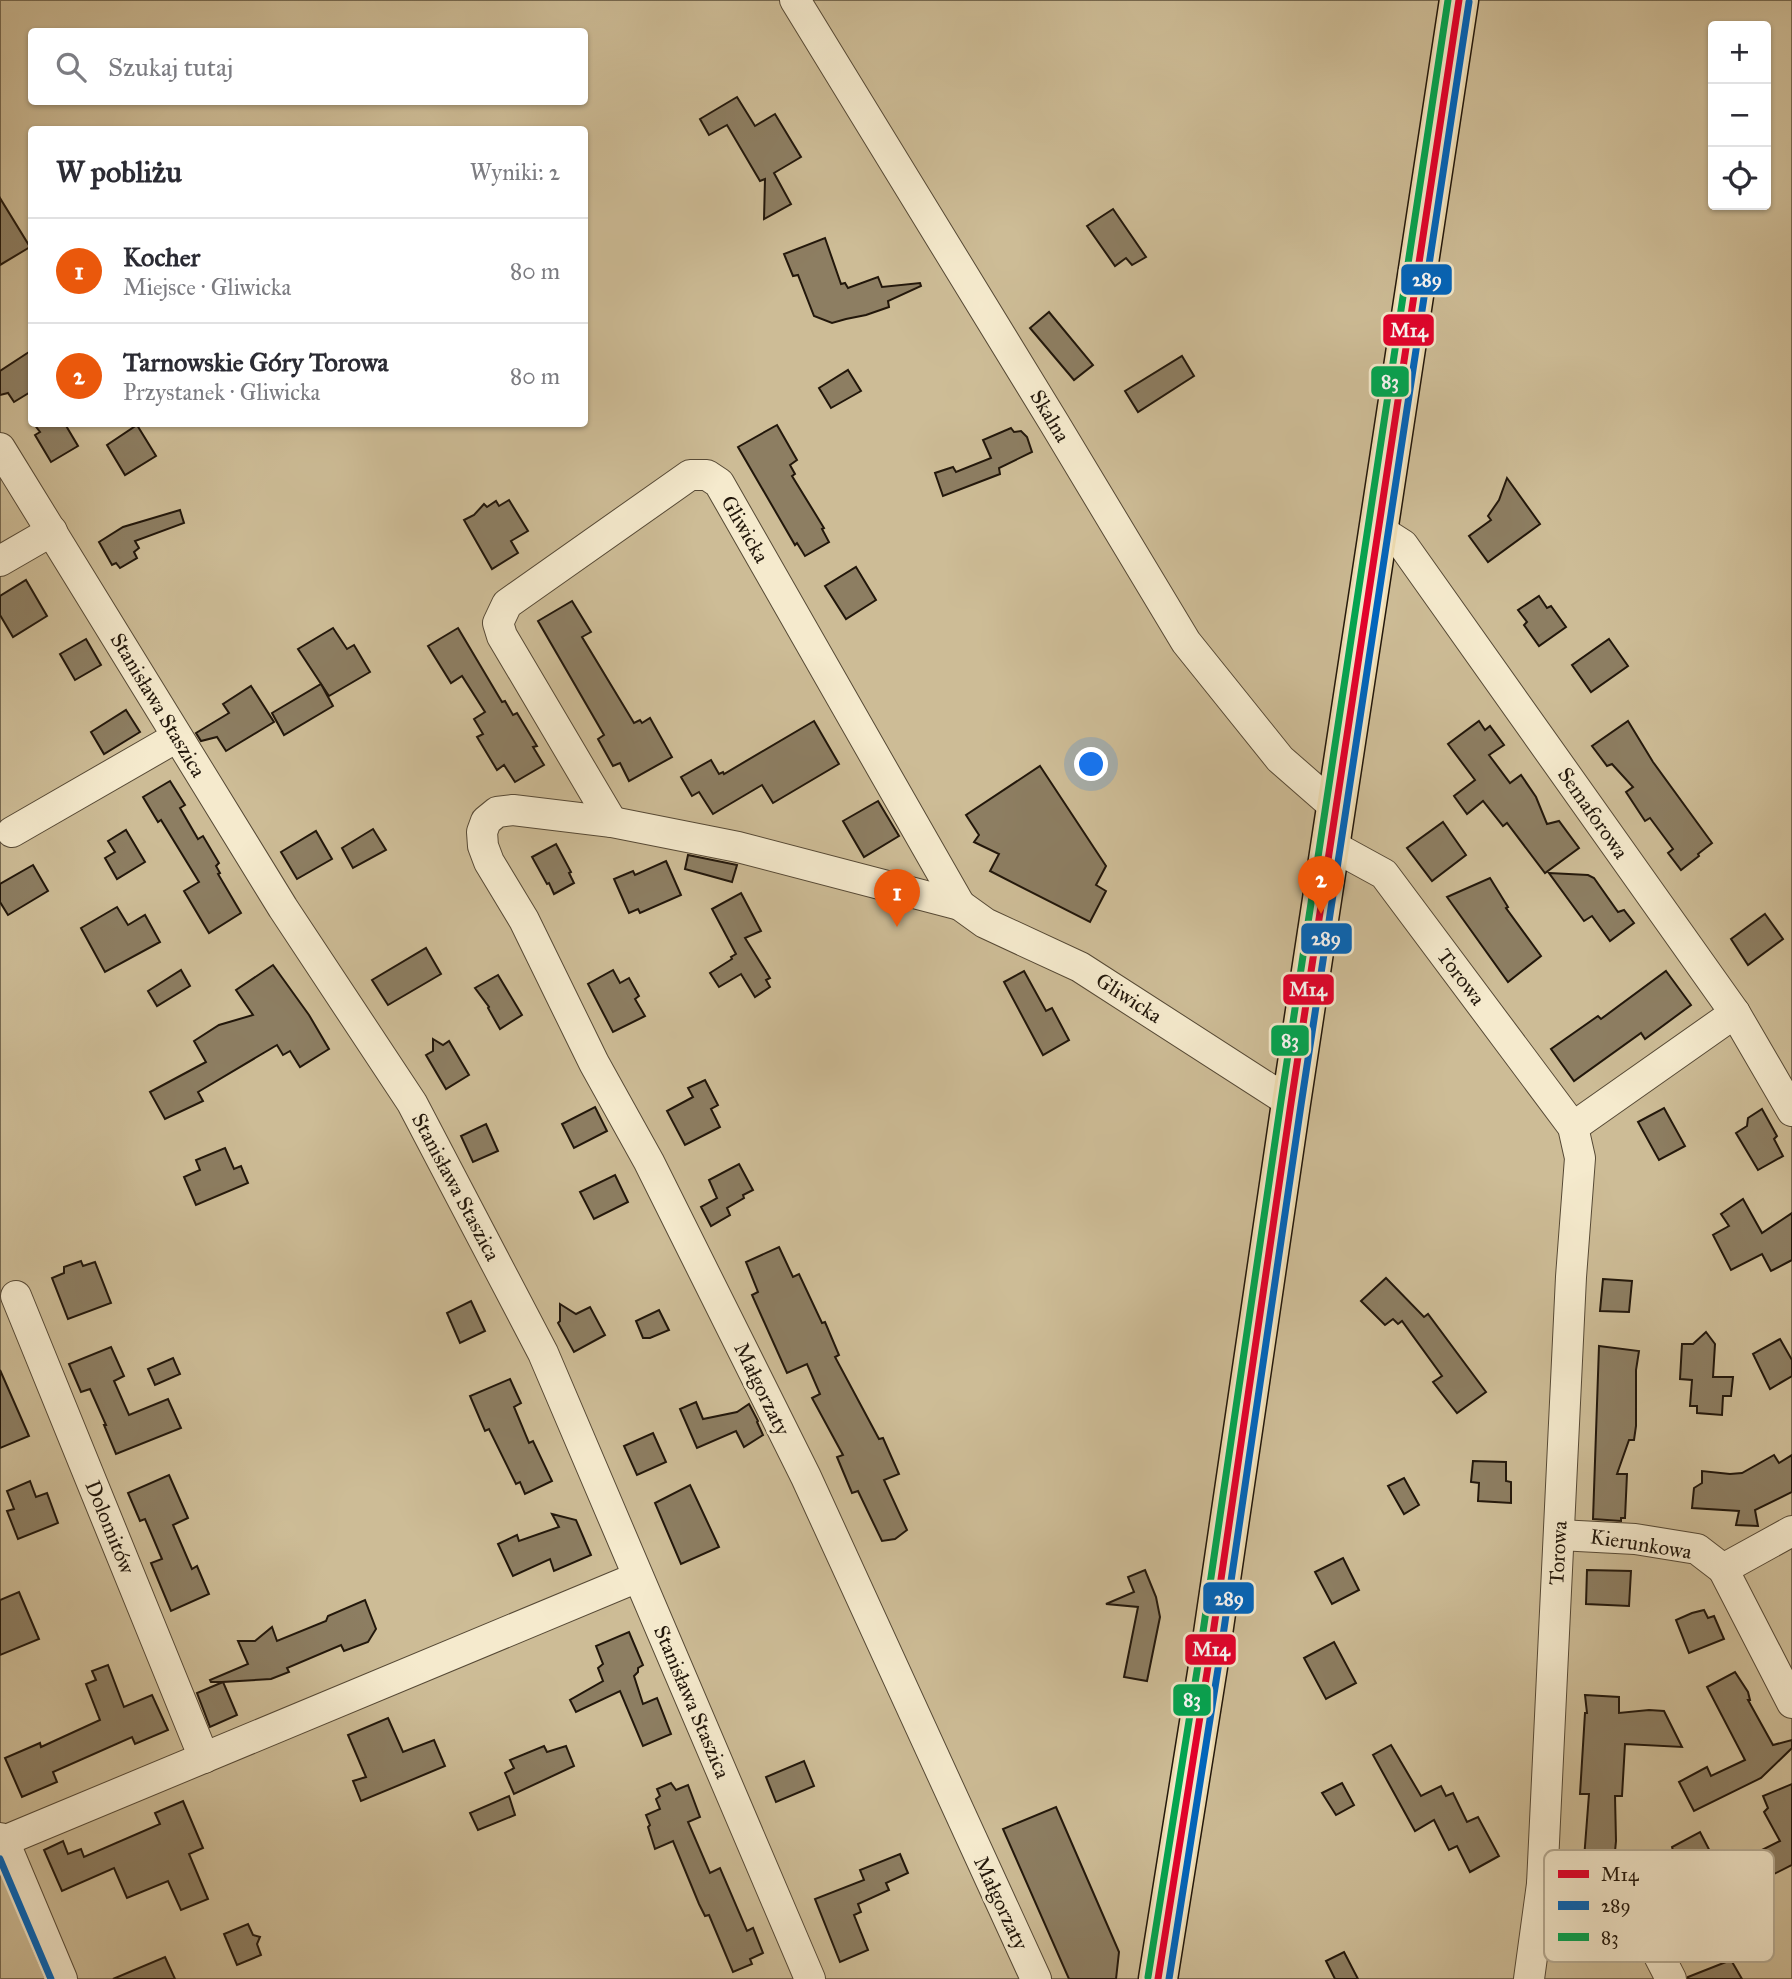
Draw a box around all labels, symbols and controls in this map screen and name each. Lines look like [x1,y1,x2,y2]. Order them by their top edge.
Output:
map controls [1708,21,1771,210]
button: + [1708,21,1771,84]
search box [28,28,588,105]
icon: search [52,48,90,86]
text: Szukaj tutaj [108,51,233,83]
button: − [1708,84,1771,147]
button: locate [1708,147,1771,210]
text: W pobliżu [56,154,182,190]
text: Wyniki: 2 [470,158,560,186]
text: Kocher [123,241,200,273]
text: 1 [74,257,84,285]
text: 80 m [510,257,560,285]
line badge: 289 [1400,263,1453,296]
text: 289 [1412,268,1442,292]
text: Miejsce · Gliwicka [123,273,291,301]
line badge: M14 [1382,313,1435,347]
text: M14 [1390,319,1429,343]
text: Tarnowskie Góry Torowa [123,346,389,378]
text: 2 [73,362,85,390]
text: 80 m [510,362,560,390]
line badge: 83 [1370,365,1410,398]
text: 83 [1381,370,1399,394]
text: Przystanek · Gliwicka [123,378,320,406]
street label: Skalna [1024,385,1076,447]
street label: Gliwicka [715,491,775,567]
street label: Stanisława Staszica [105,628,211,782]
your location [1074,747,1108,781]
street label: Semaforowa [1552,762,1634,864]
pin: 2 [1298,856,1344,914]
pin: 1 [874,869,920,927]
line badge: 289 [1300,922,1353,955]
text: 289 [1311,927,1341,951]
street label: Torowa [1431,944,1491,1011]
street label: Gliwicka [1091,967,1167,1029]
line badge: M14 [1282,973,1335,1006]
text: M14 [1289,978,1328,1002]
line badge: 83 [1270,1024,1310,1057]
text: 83 [1281,1029,1299,1053]
street label: Stanisława Staszica [406,1109,506,1266]
street label: Małgorzaty [728,1338,796,1441]
street label: Dolomitów [79,1476,141,1578]
street label: Torowa [1543,1520,1573,1586]
street label: Kierunkowa [1588,1523,1694,1565]
line badge: 289 [1202,1581,1255,1615]
text: 289 [1214,1587,1244,1611]
street label: Stanisława Staszica [648,1622,736,1783]
line badge: M14 [1184,1633,1237,1666]
text: M14 [1192,1638,1231,1662]
line badge: 83 [1172,1683,1212,1717]
text: 83 [1183,1688,1201,1712]
legend [1544,1850,1774,1962]
street label: Małgorzaty [968,1852,1034,1955]
text: M14 [1601,1863,1639,1886]
text: 289 [1601,1894,1631,1917]
text: 83 [1601,1926,1619,1949]

